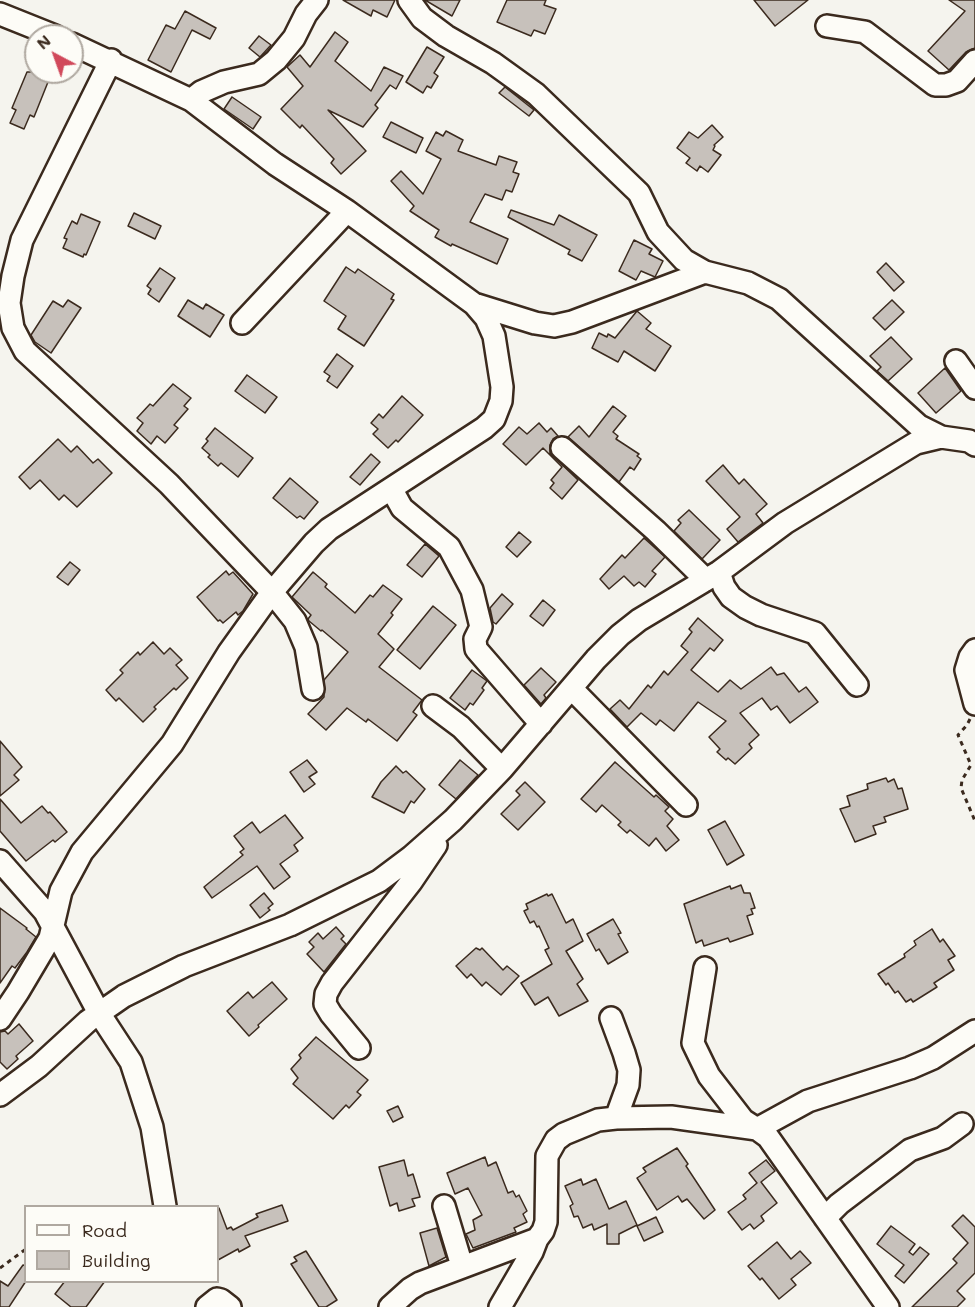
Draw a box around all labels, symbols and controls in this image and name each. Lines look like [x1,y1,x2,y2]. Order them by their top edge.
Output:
north arrow [24,24,84,84]
text: N [32,30,55,53]
legend [24,1205,219,1283]
text: Road [82,1218,127,1242]
text: Building [82,1248,150,1272]

